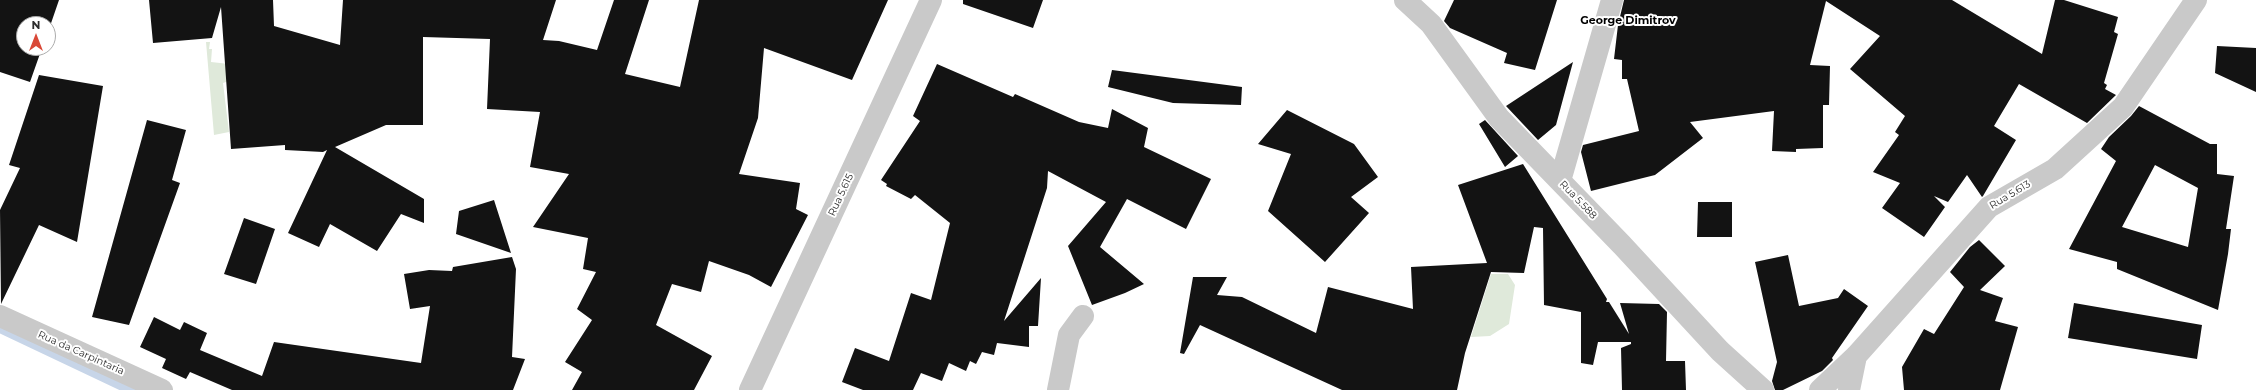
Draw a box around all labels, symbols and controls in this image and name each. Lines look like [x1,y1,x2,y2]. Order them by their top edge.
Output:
district label: George Dimitrov [1580,14,1676,28]
north arrow [16,16,56,56]
text: N [32,18,40,32]
street label: Rua 5.615 [826,172,856,218]
street label: Rua 5.588 [1557,178,1599,222]
street label: Rua 5.613 [1987,178,2033,212]
street label: Rua da Carpintaria [36,329,126,377]

